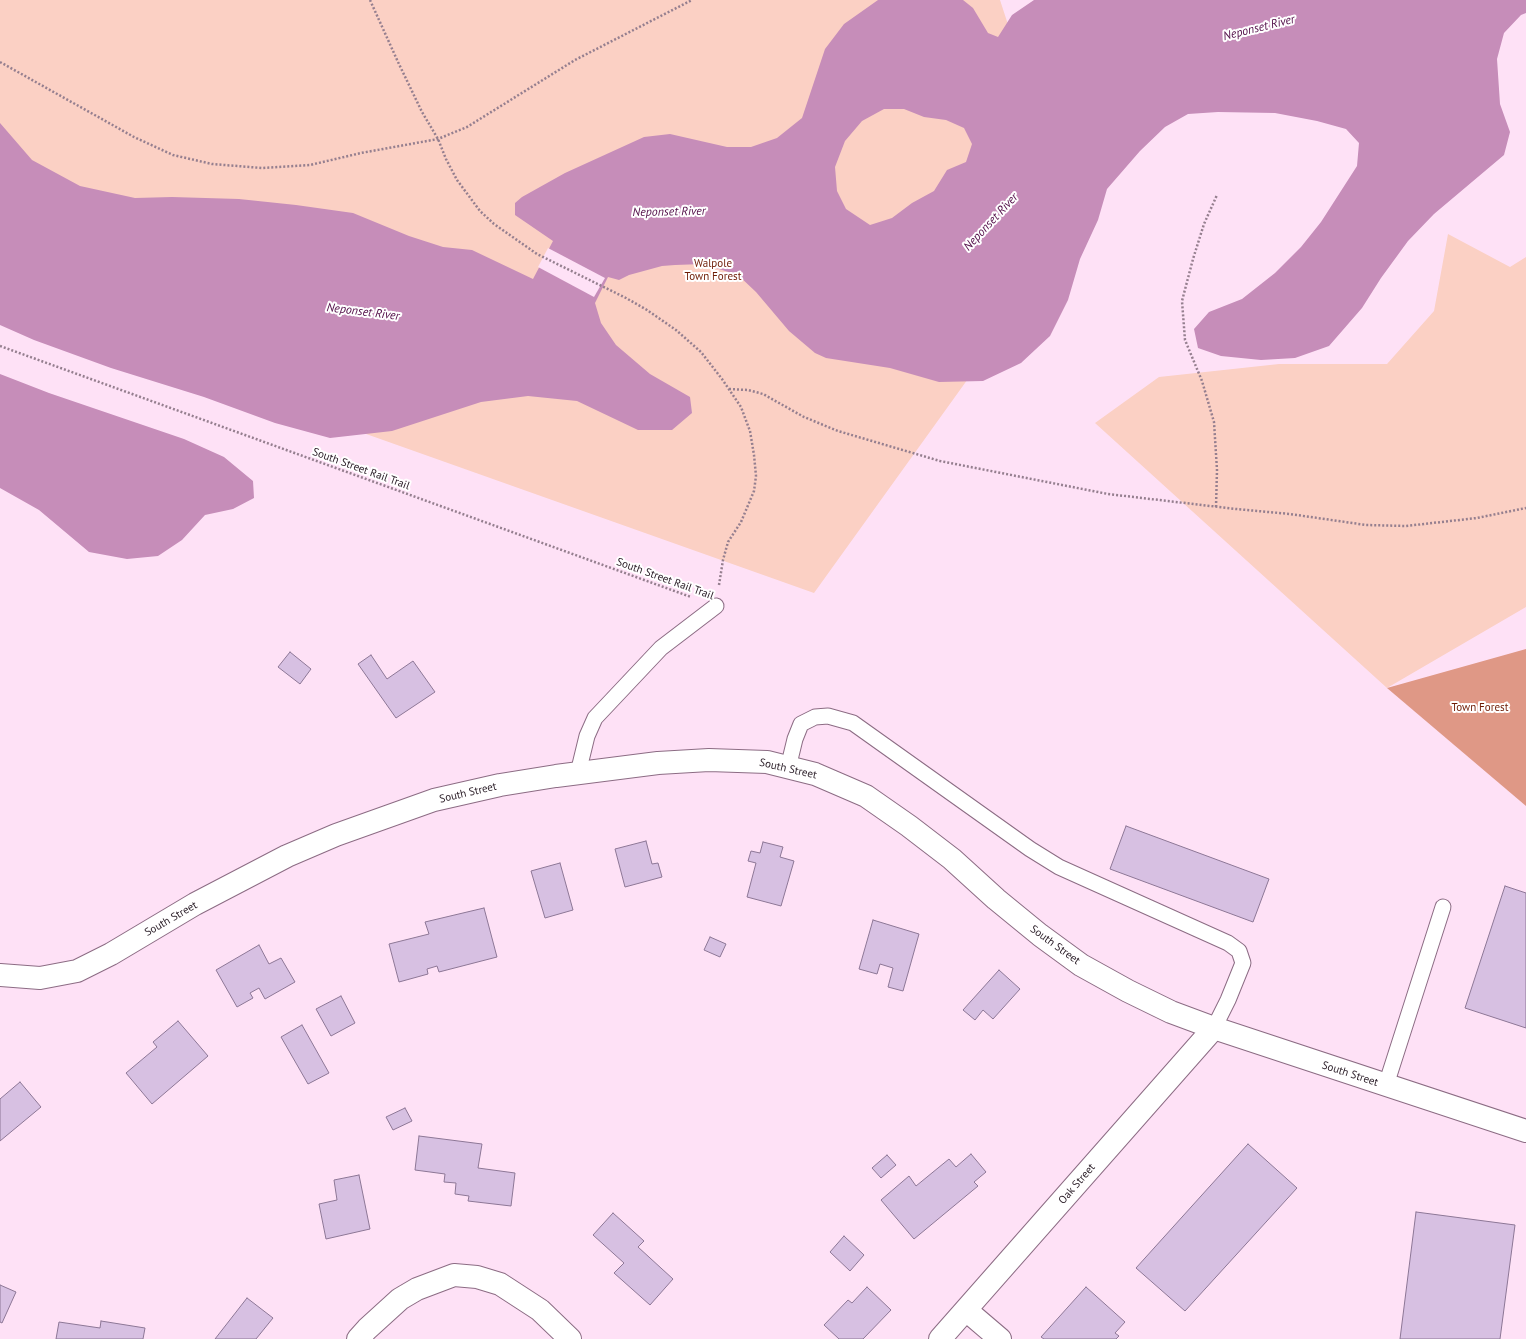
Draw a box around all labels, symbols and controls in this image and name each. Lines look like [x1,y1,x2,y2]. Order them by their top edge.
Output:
water label: Neponset River [1222,12,1296,44]
water label: Neponset River [961,190,1021,254]
water label: Neponset River [632,204,706,220]
park label: Walpole Town Forest [685,257,741,283]
water label: Neponset River [326,300,400,324]
street label: South Street Rail Trail [311,445,411,493]
street label: South Street Rail Trail [615,555,715,603]
park label: Town Forest [1452,701,1508,715]
street label: South Street [758,756,818,782]
street label: South Street [438,780,498,806]
street label: South Street [142,899,200,939]
street label: South Street [1027,922,1083,968]
street label: South Street [1320,1059,1380,1089]
street label: Oak Street [1056,1161,1098,1207]

